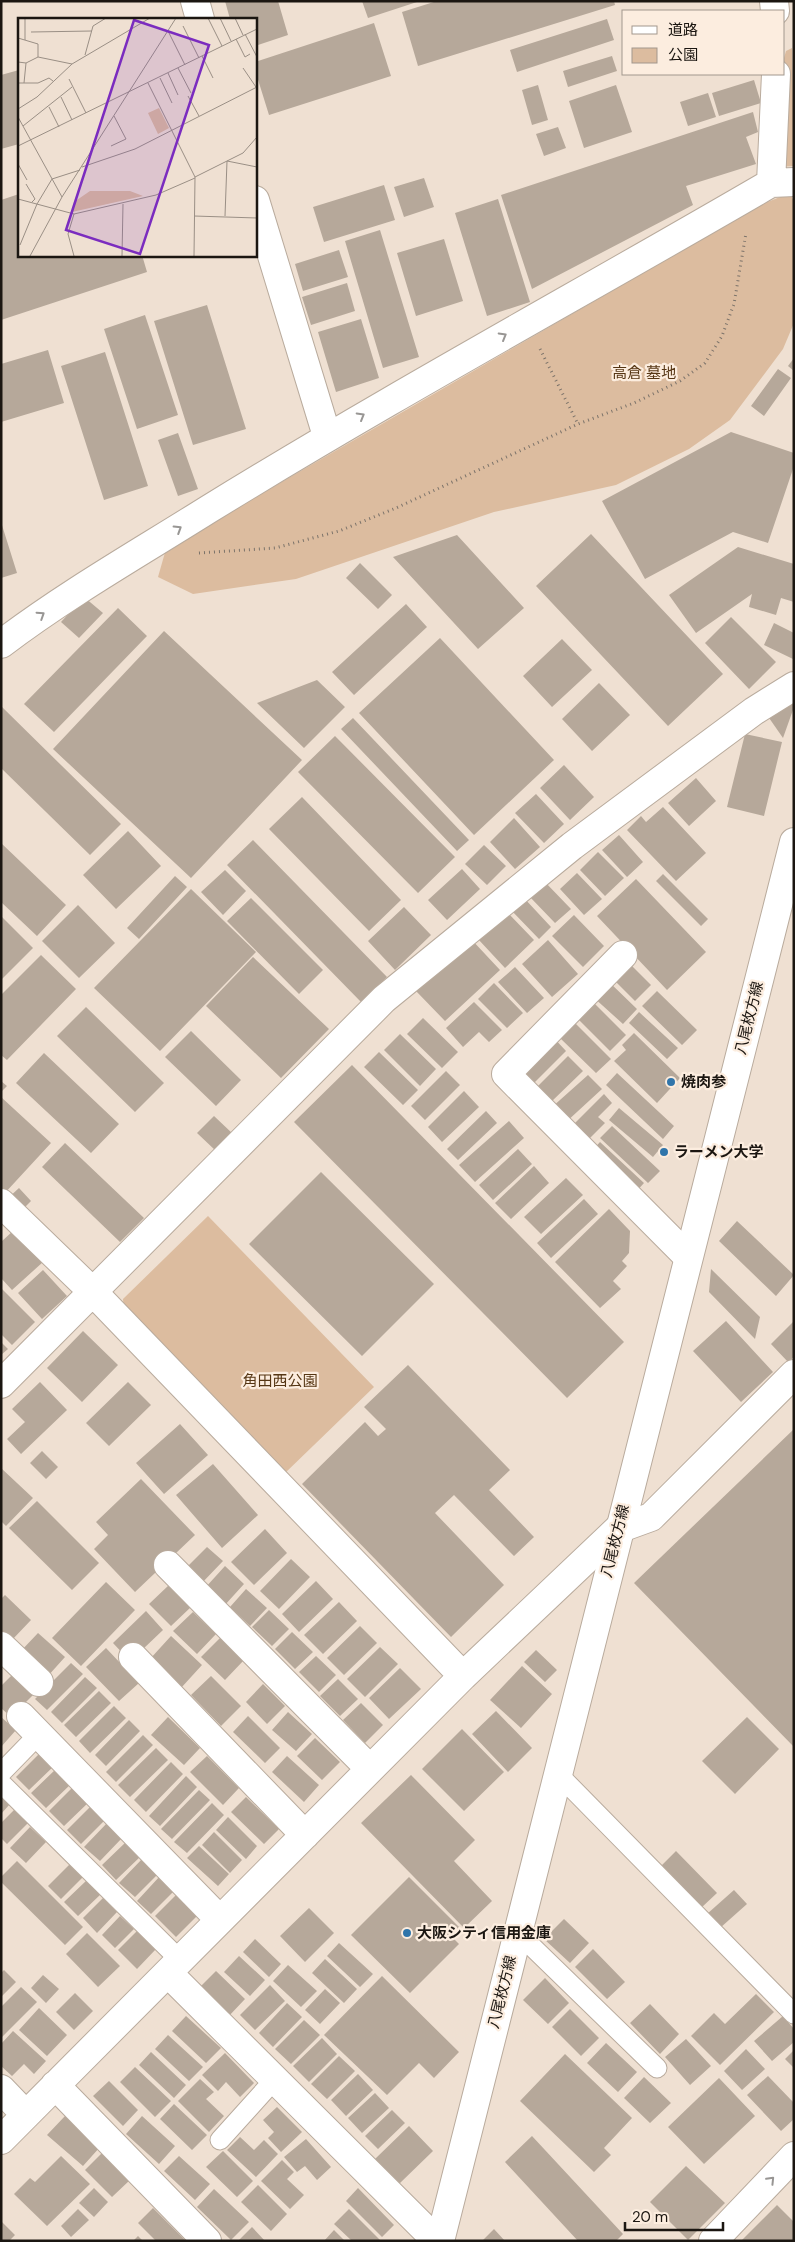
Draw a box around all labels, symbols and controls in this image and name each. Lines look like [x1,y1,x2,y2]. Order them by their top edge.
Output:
legend [622,10,785,75]
inset map [18,18,256,256]
text: 道路 [668,20,698,40]
text: 公園 [668,45,698,65]
one-way arrow [497,332,506,342]
park label: 高倉 墓地 [612,363,676,383]
one-way arrow [356,413,365,423]
one-way arrow [173,525,182,535]
one-way arrow [35,612,44,622]
street label: 八尾枚方線 [730,979,768,1057]
place label: 焼肉参 [681,1072,726,1092]
marker: 焼肉参 [665,1076,677,1088]
place label: ラーメン大学 [674,1142,763,1162]
marker: ラーメン大学 [658,1146,670,1158]
park label: 角田西公園 [242,1371,318,1391]
street label: 八尾枚方線 [596,1502,634,1580]
place label: 大阪シティ信用金庫 [417,1923,551,1943]
marker: 大阪シティ信用金庫 [401,1927,413,1939]
street label: 八尾枚方線 [483,1953,521,2031]
one-way arrow [765,2177,774,2186]
scale bar [625,2200,722,2232]
text: 20 m [632,2207,668,2227]

